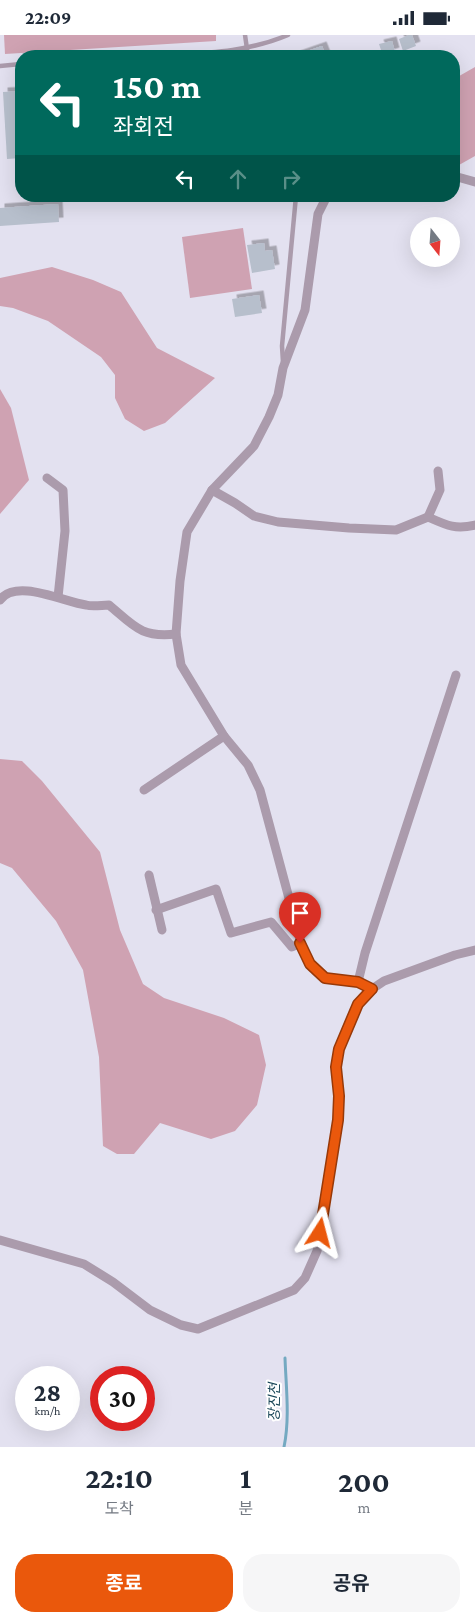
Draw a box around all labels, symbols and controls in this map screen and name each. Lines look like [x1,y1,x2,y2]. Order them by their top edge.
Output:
text: 22:09 [25,7,71,28]
text: 150 m [113,67,201,106]
icon: left [30,70,95,135]
text: 좌회전 [113,114,174,139]
icon: left [171,165,199,193]
icon: ahead [224,165,252,193]
icon: right [277,165,305,193]
north arrow [410,217,460,267]
map controls [410,217,460,267]
pin [279,892,321,943]
icon: arrive [286,899,314,927]
position arrow [293,1206,345,1258]
speed limit sign: 30 [90,1366,155,1431]
text: 28 [34,1379,61,1406]
water label: 장진천 [266,1381,282,1421]
text: km/h [35,1404,60,1418]
text: 22:10 [85,1461,153,1494]
text: 1 [240,1461,251,1494]
text: 200 [338,1465,390,1498]
text: m [358,1499,370,1516]
text: 도착 [104,1500,134,1517]
text: 분 [238,1500,253,1517]
button: 종료 [15,1554,233,1612]
button: 공유 [243,1554,460,1612]

